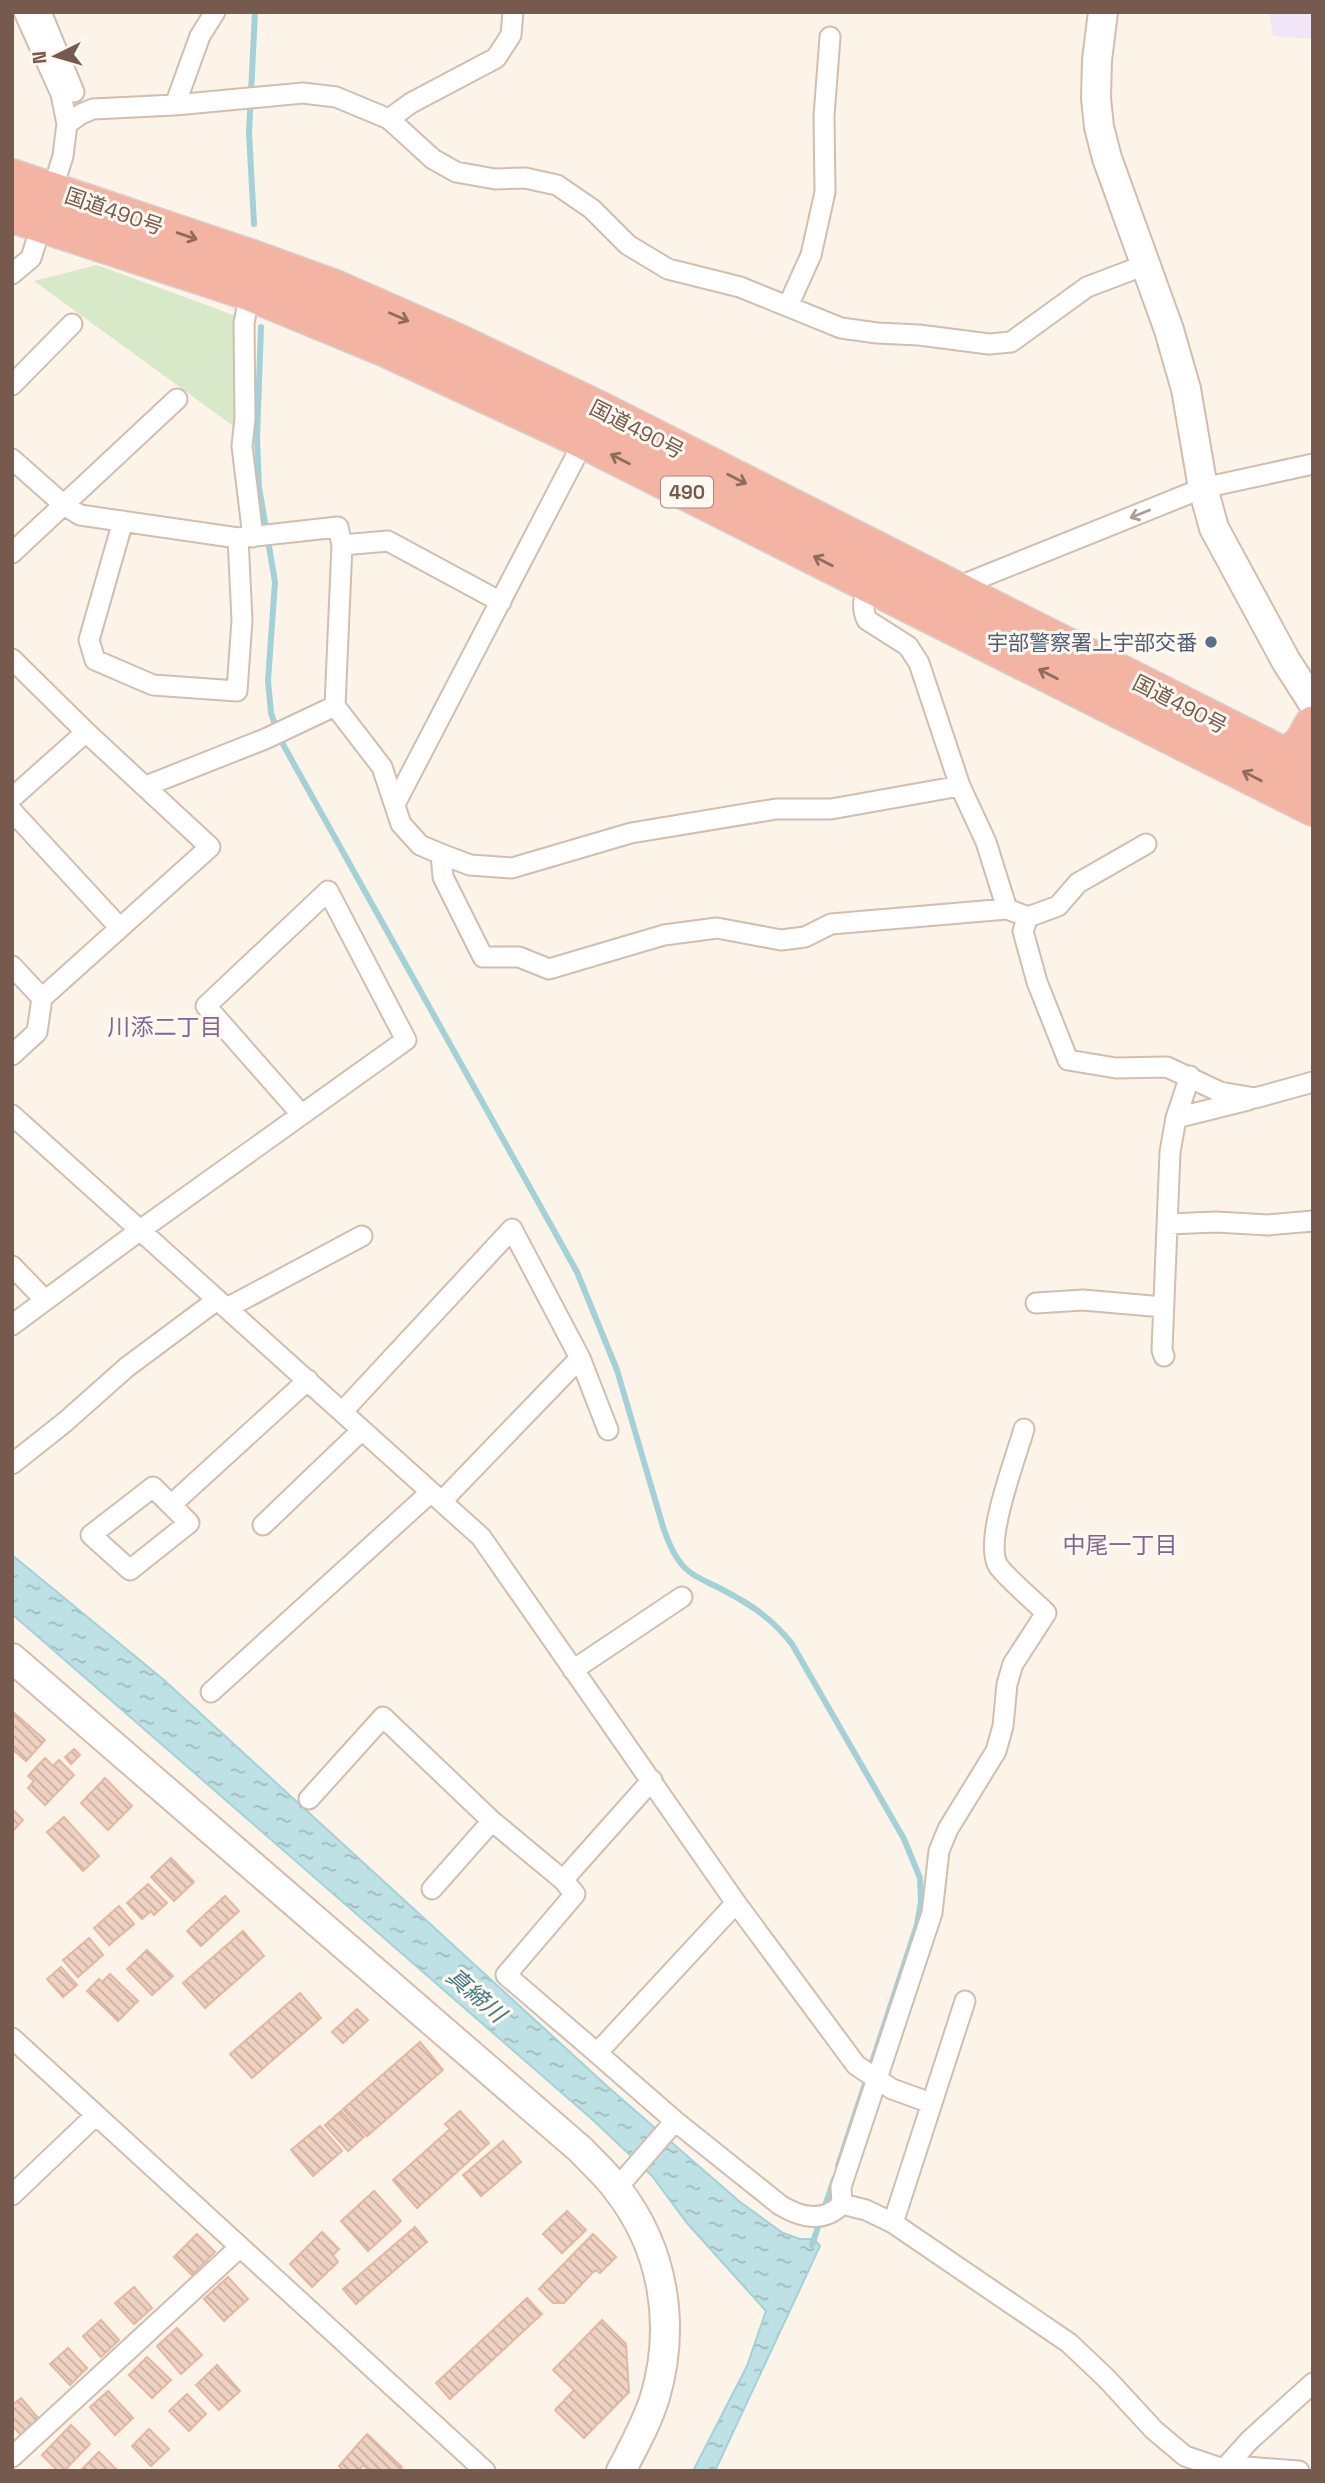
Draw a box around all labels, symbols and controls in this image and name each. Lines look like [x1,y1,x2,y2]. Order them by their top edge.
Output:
north arrow [21,21,91,91]
text: N [27,50,53,65]
street label: 国道490号 [61,182,167,240]
one-way arrow [175,231,197,243]
one-way arrow [388,311,409,324]
street label: 国道490号 [585,394,689,464]
one-way arrow [610,451,631,465]
one-way arrow [726,473,746,487]
road number: 490 [661,477,713,508]
one-way arrow [1129,508,1151,521]
one-way arrow [813,553,834,567]
place label: 宇部警察署上宇部交番 [987,629,1197,656]
marker: 宇部警察署上宇部交番 [1203,634,1219,650]
one-way arrow [1039,667,1059,681]
street label: 国道490号 [1128,669,1232,739]
one-way arrow [1242,769,1263,783]
district label: 川添二丁目 [108,1012,223,1042]
district label: 中尾一丁目 [1063,1530,1178,1560]
water label: 真締川 [440,1961,514,2031]

